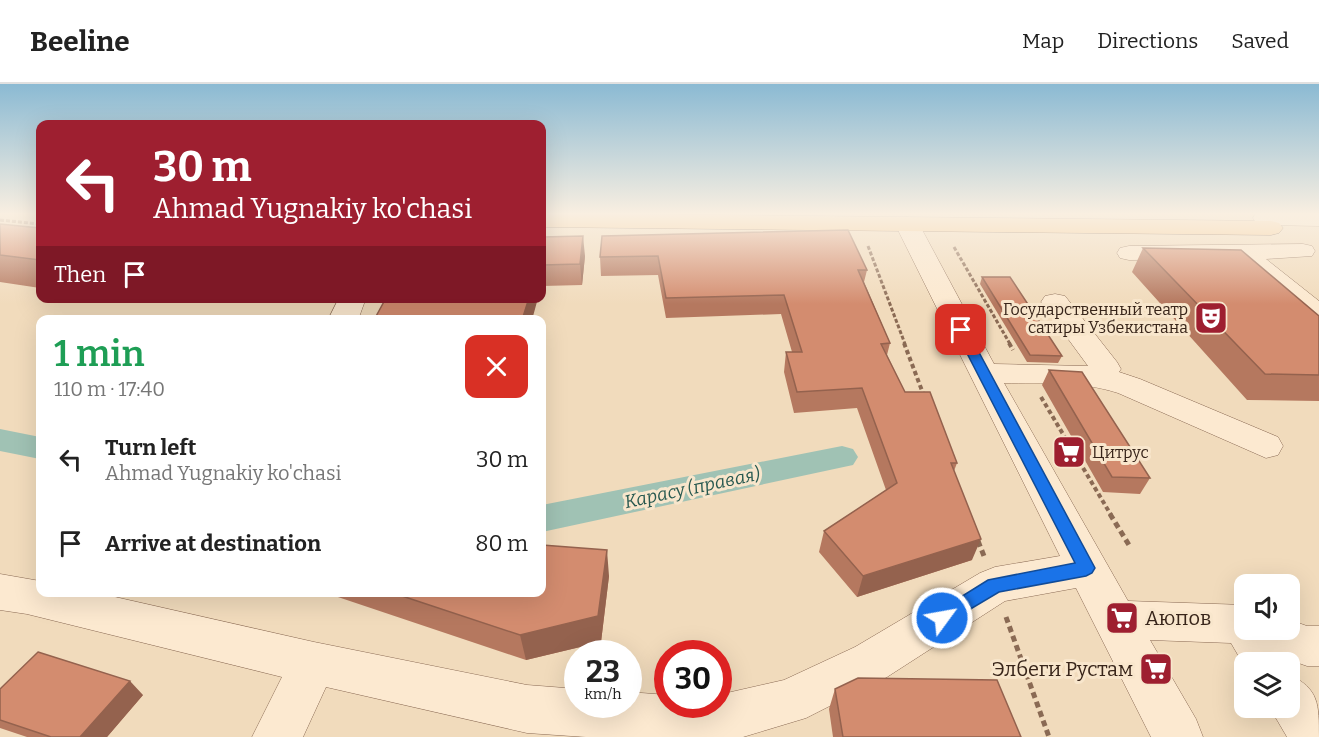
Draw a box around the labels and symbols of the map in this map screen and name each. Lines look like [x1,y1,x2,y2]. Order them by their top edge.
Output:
place label: Государственный театр сатиры Узбекистана [1003,300,1188,337]
theatre icon: Государственный театр сатиры Узбекистана [1193,300,1229,336]
pin [935,304,986,355]
supermarket icon: Цитрус [1051,434,1087,470]
place label: Цитрус [1092,443,1149,462]
water label: Карасу (правая) [622,463,762,513]
position arrow [910,586,974,650]
supermarket icon: Аюпов [1104,600,1140,636]
place label: Аюпов [1145,606,1211,630]
speed limit sign: 30 [654,640,732,718]
supermarket icon: Элбеги Рустам [1138,651,1174,687]
place label: Элбеги Рустам [992,657,1133,681]

